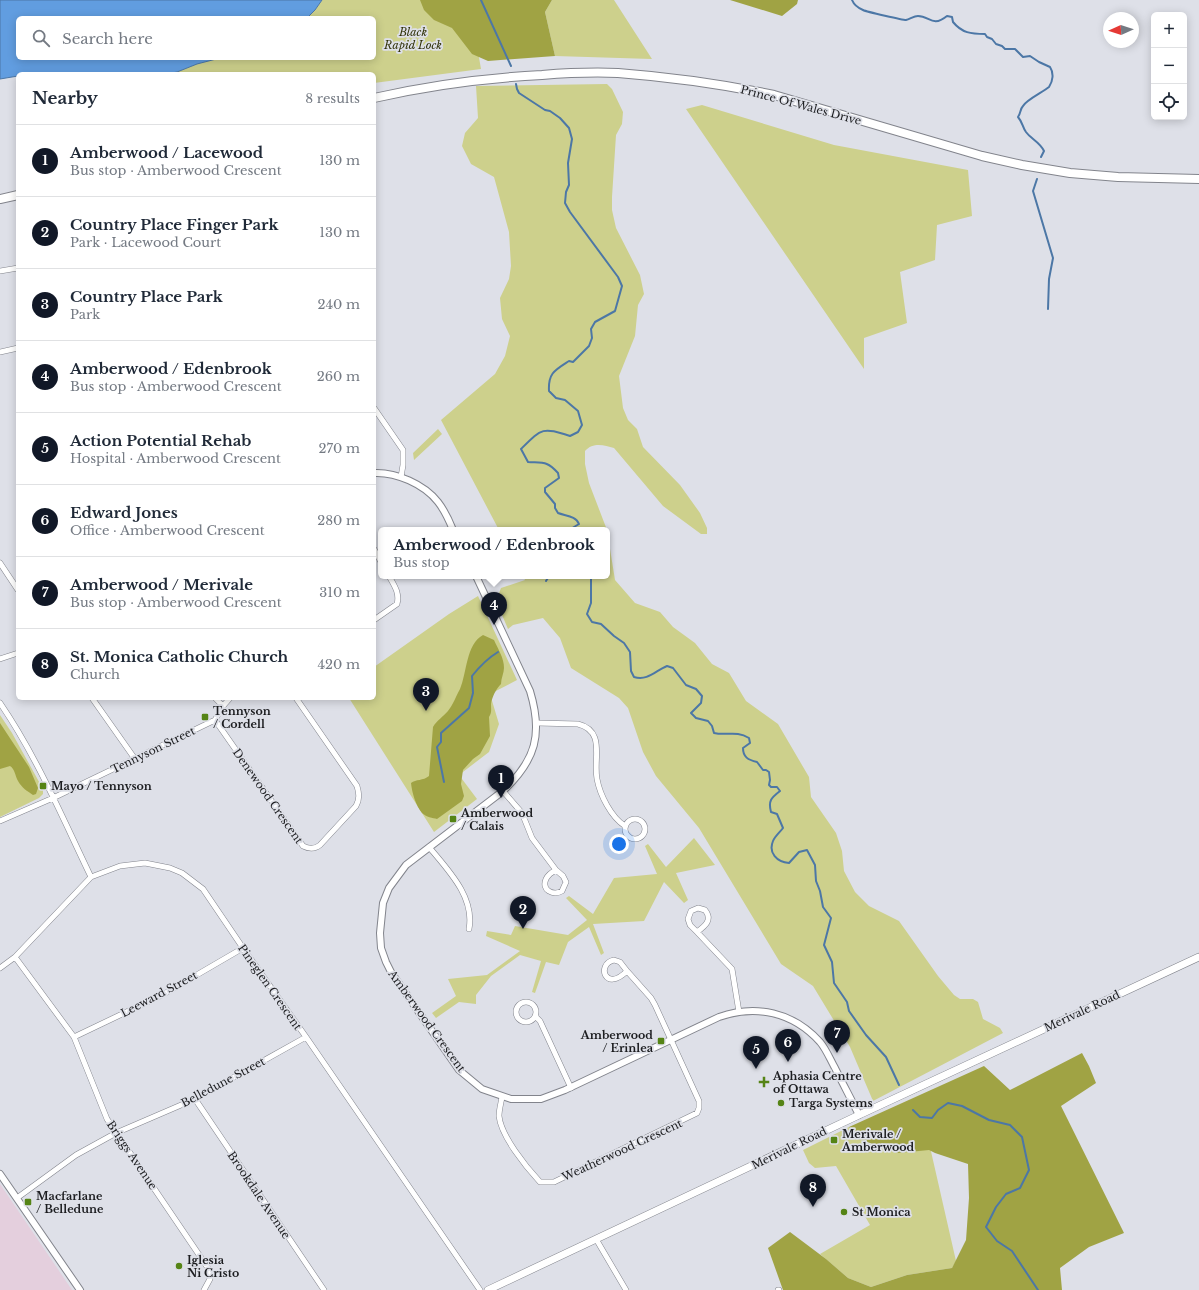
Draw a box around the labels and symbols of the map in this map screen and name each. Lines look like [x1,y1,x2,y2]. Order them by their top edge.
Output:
north arrow [1103,12,1139,48]
park label: Black Rapid Lock [383,25,442,52]
street label: Prince Of Wales Drive [739,82,863,128]
pin: 4 [481,592,507,625]
pin: 3 [413,678,439,711]
place label: Tennyson / Cordell [213,704,271,731]
marker: Tennyson / Cordell [200,712,210,722]
street label: Tennyson Street [109,723,198,776]
street label: Denewood Crescent [230,746,307,847]
pin: 1 [488,765,514,798]
place label: Mayo / Tennyson [51,779,152,793]
marker: Mayo / Tennyson [38,781,48,791]
place label: Amberwood / Calais [460,806,534,833]
marker: Amberwood / Calais [448,814,458,824]
your location [609,834,629,854]
pin: 2 [510,896,536,929]
street label: Pineglen Crescent [235,941,305,1033]
street label: Amberwood Crescent [385,967,469,1075]
street label: Leeward Street [118,968,200,1020]
street label: Merivale Road [1042,987,1123,1035]
pin: 7 [824,1020,850,1053]
place label: Amberwood / Erinlea [580,1028,654,1055]
pin: 6 [775,1029,801,1062]
marker: Amberwood / Erinlea [656,1036,666,1046]
pin: 5 [743,1036,769,1069]
street label: Belledune Street [179,1054,268,1110]
place label: Aphasia Centre of Ottawa [772,1069,862,1096]
marker: Aphasia Centre of Ottawa [758,1076,770,1088]
place label: Targa Systems [789,1096,873,1110]
marker: Targa Systems [776,1098,786,1108]
street label: Weatherwood Crescent [559,1116,685,1184]
street label: Briggs Avenue [104,1118,160,1192]
street label: Merivale Road [749,1123,829,1172]
place label: Merivale / Amberwood [841,1127,915,1154]
marker: Merivale / Amberwood [829,1135,839,1145]
street label: Brookdale Avenue [225,1149,293,1241]
pin: 8 [800,1174,826,1207]
place label: Macfarlane / Belledune [36,1189,104,1216]
marker: Macfarlane / Belledune [23,1197,33,1207]
place label: St Monica [852,1205,911,1219]
marker: St Monica [839,1207,849,1217]
place label: Iglesia Ni Cristo [187,1253,239,1280]
marker: Iglesia Ni Cristo [174,1261,184,1271]

